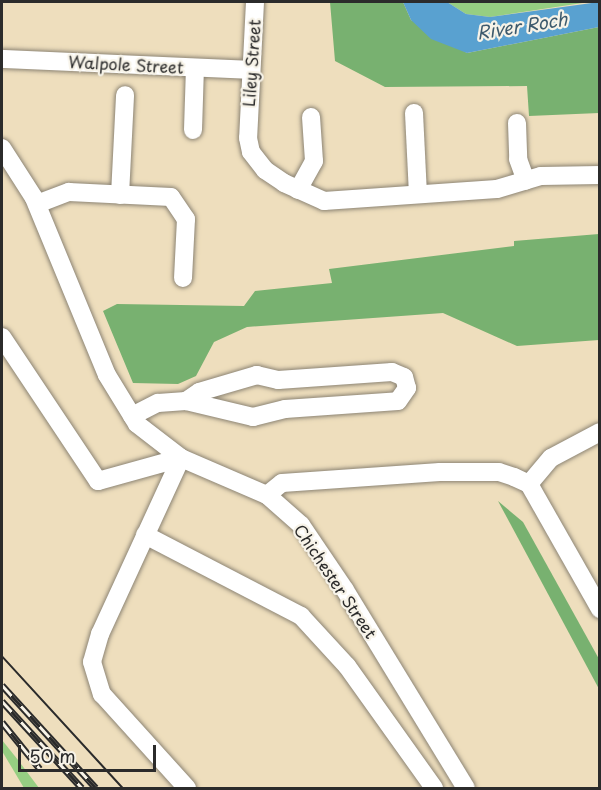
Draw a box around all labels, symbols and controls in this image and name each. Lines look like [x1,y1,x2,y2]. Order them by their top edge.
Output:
water label: River Roch [475,8,569,44]
street label: Liley Street [238,18,264,108]
street label: Walpole Street [68,51,184,77]
street label: Chichester Street [290,520,382,642]
scale bar [21,733,159,771]
text: 50 m [29,742,76,769]

